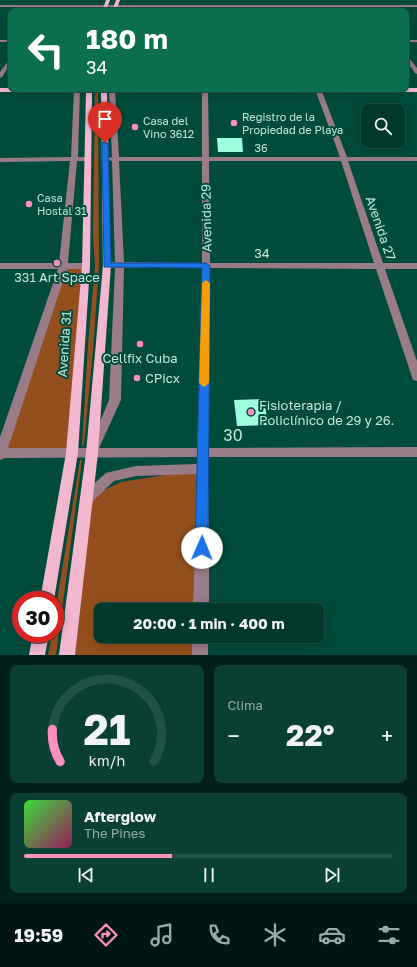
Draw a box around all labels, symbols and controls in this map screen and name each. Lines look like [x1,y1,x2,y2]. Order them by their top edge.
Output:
text: 180 m [86,22,168,55]
icon: left [20,24,72,76]
text: 34 [86,56,108,78]
pin [88,102,122,143]
map controls [361,104,405,148]
button: search [361,104,405,148]
icon: arrive [94,108,116,130]
place label: Registro de la Propiedad de Playa [242,110,343,136]
place label: Casa del Vino 3612 [143,114,194,140]
marker: Registro de la Propiedad de Playa [229,118,239,128]
marker: Casa del Vino 3612 [130,122,140,132]
street label: 36 [254,141,268,154]
street label: Avenida 29 [197,184,215,252]
place label: Casa Hostal 31 [37,191,86,217]
street label: Avenida 27 [363,194,400,262]
marker: Casa Hostal 31 [24,199,34,209]
street label: 34 [254,245,270,261]
marker: 331 Art Space [52,258,62,268]
place label: 331 Art Space [14,269,100,285]
street label: Avenida 31 [54,310,74,378]
marker: Cellfix Cuba [135,339,145,349]
place label: Cellfix Cuba [102,350,178,366]
place label: CPicx [145,370,180,386]
marker: CPicx [132,373,142,383]
place label: Fisioterapia / Policlínico de 29 y 26. [259,397,394,428]
marker: Fisioterapia / Policlínico de 29 y 26. [246,407,256,417]
street label: 30 [223,425,243,445]
position arrow [181,527,223,569]
speed limit sign: 30 [12,591,64,643]
text: 20:00 · 1 min · 400 m [133,614,285,632]
text: Clima [228,697,263,713]
text: 21 [83,704,130,754]
text: 22° [286,717,334,753]
text: − [228,722,240,749]
text: + [381,722,393,749]
text: km/h [89,752,125,769]
text: Afterglow [84,807,156,825]
text: The Pines [84,825,145,841]
icon: previous [75,864,97,886]
icon: pause [198,864,220,886]
icon: next [321,864,343,886]
icon: directions [92,921,120,949]
icon: music [148,921,176,949]
icon: phone [205,921,233,949]
icon: climate [261,921,289,949]
icon: car [318,921,346,949]
icon: filters [375,921,403,949]
text: 19:59 [14,924,63,946]

